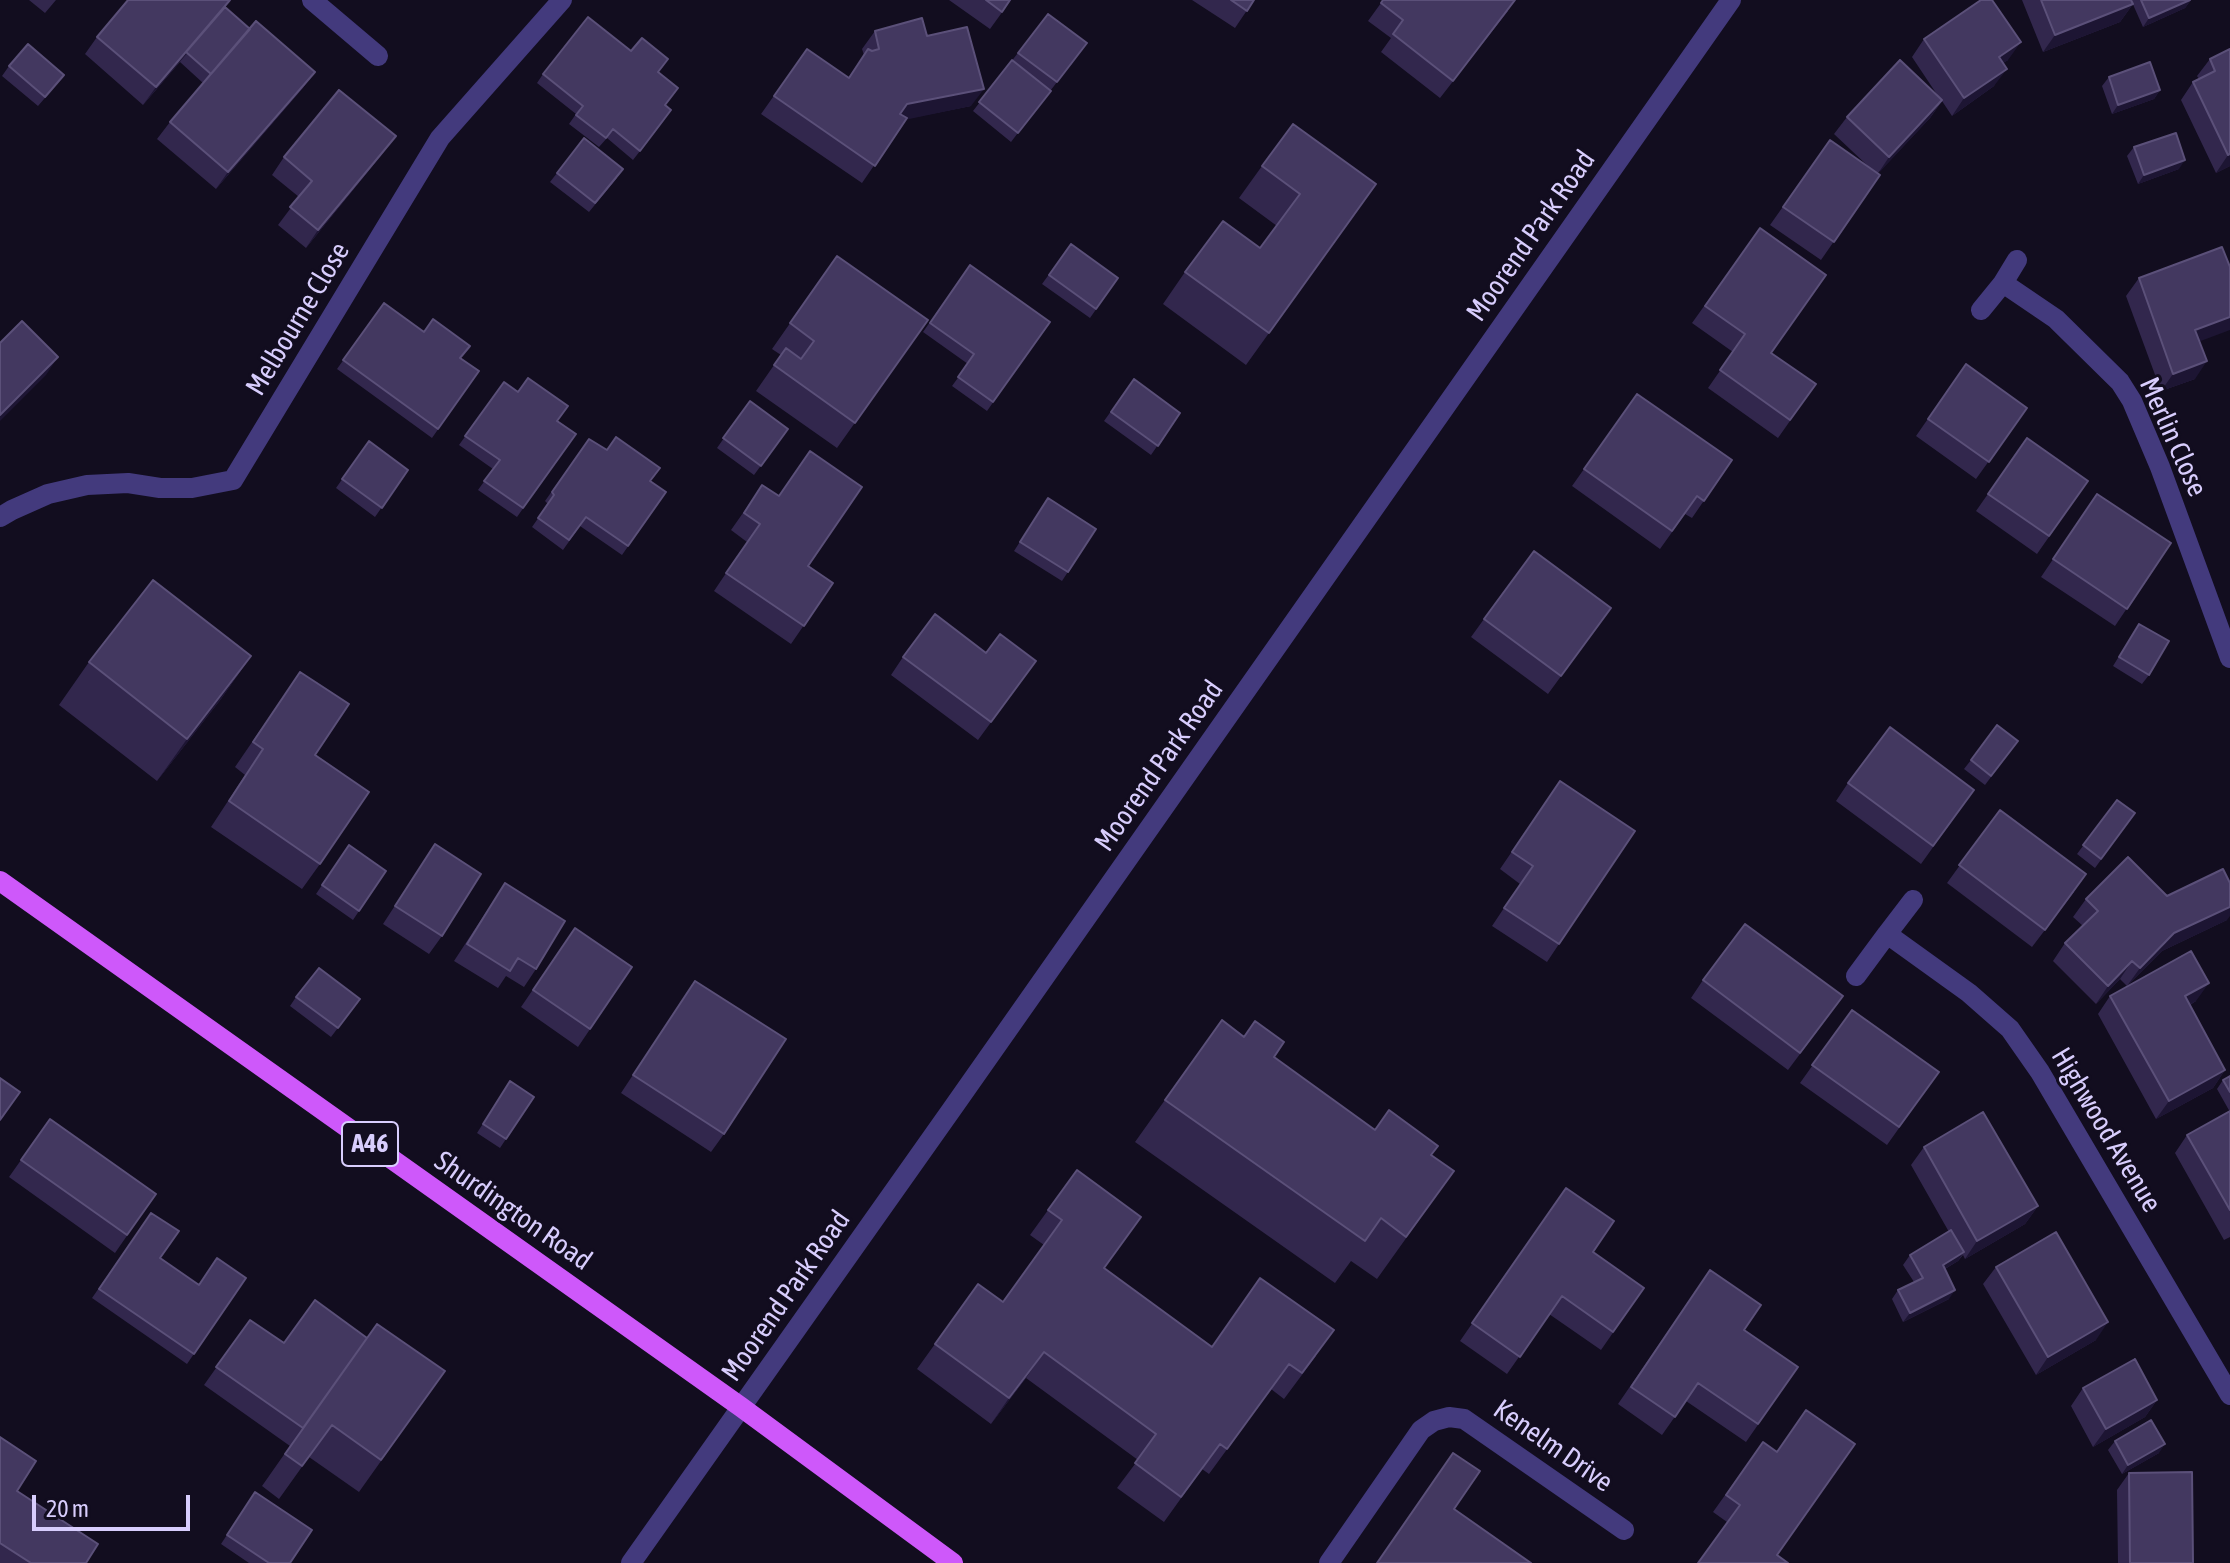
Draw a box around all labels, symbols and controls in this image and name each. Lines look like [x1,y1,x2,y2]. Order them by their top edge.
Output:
street label: Moorend Park Road [1460,144,1602,328]
street label: Melbourne Close [239,236,357,402]
street label: Merlin Close [2132,372,2214,502]
street label: Moorend Park Road [1088,674,1230,858]
street label: Highwood Avenue [2044,1042,2168,1218]
road number: A46 [342,1122,398,1166]
street label: Shurdington Road [428,1144,598,1278]
street label: Moorend Park Road [715,1204,857,1388]
street label: Kenelm Drive [1487,1393,1619,1499]
scale bar [36,1479,194,1529]
text: 20 m [46,1495,89,1522]

